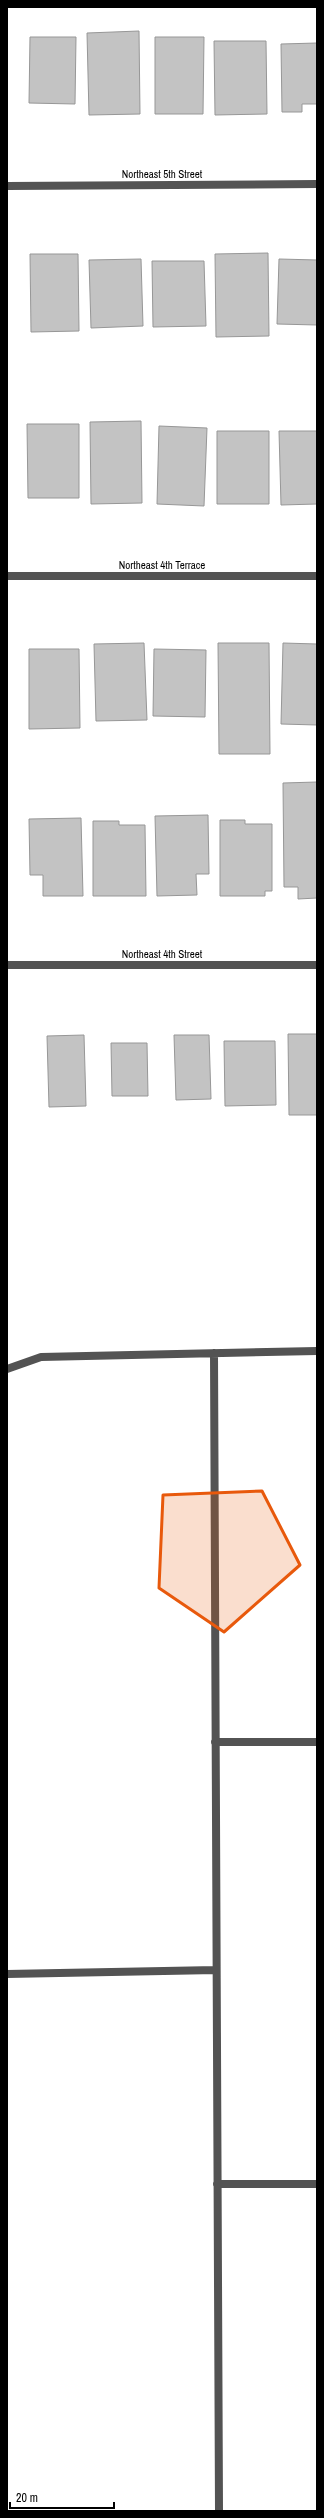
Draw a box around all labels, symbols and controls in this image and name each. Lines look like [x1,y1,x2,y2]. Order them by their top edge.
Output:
street label: Northeast 5th Street [122,167,203,181]
street label: Northeast 4th Terrace [119,558,205,572]
street label: Northeast 4th Street [122,947,203,961]
scale bar [10,2484,114,2510]
text: 20 m [16,2490,38,2506]

